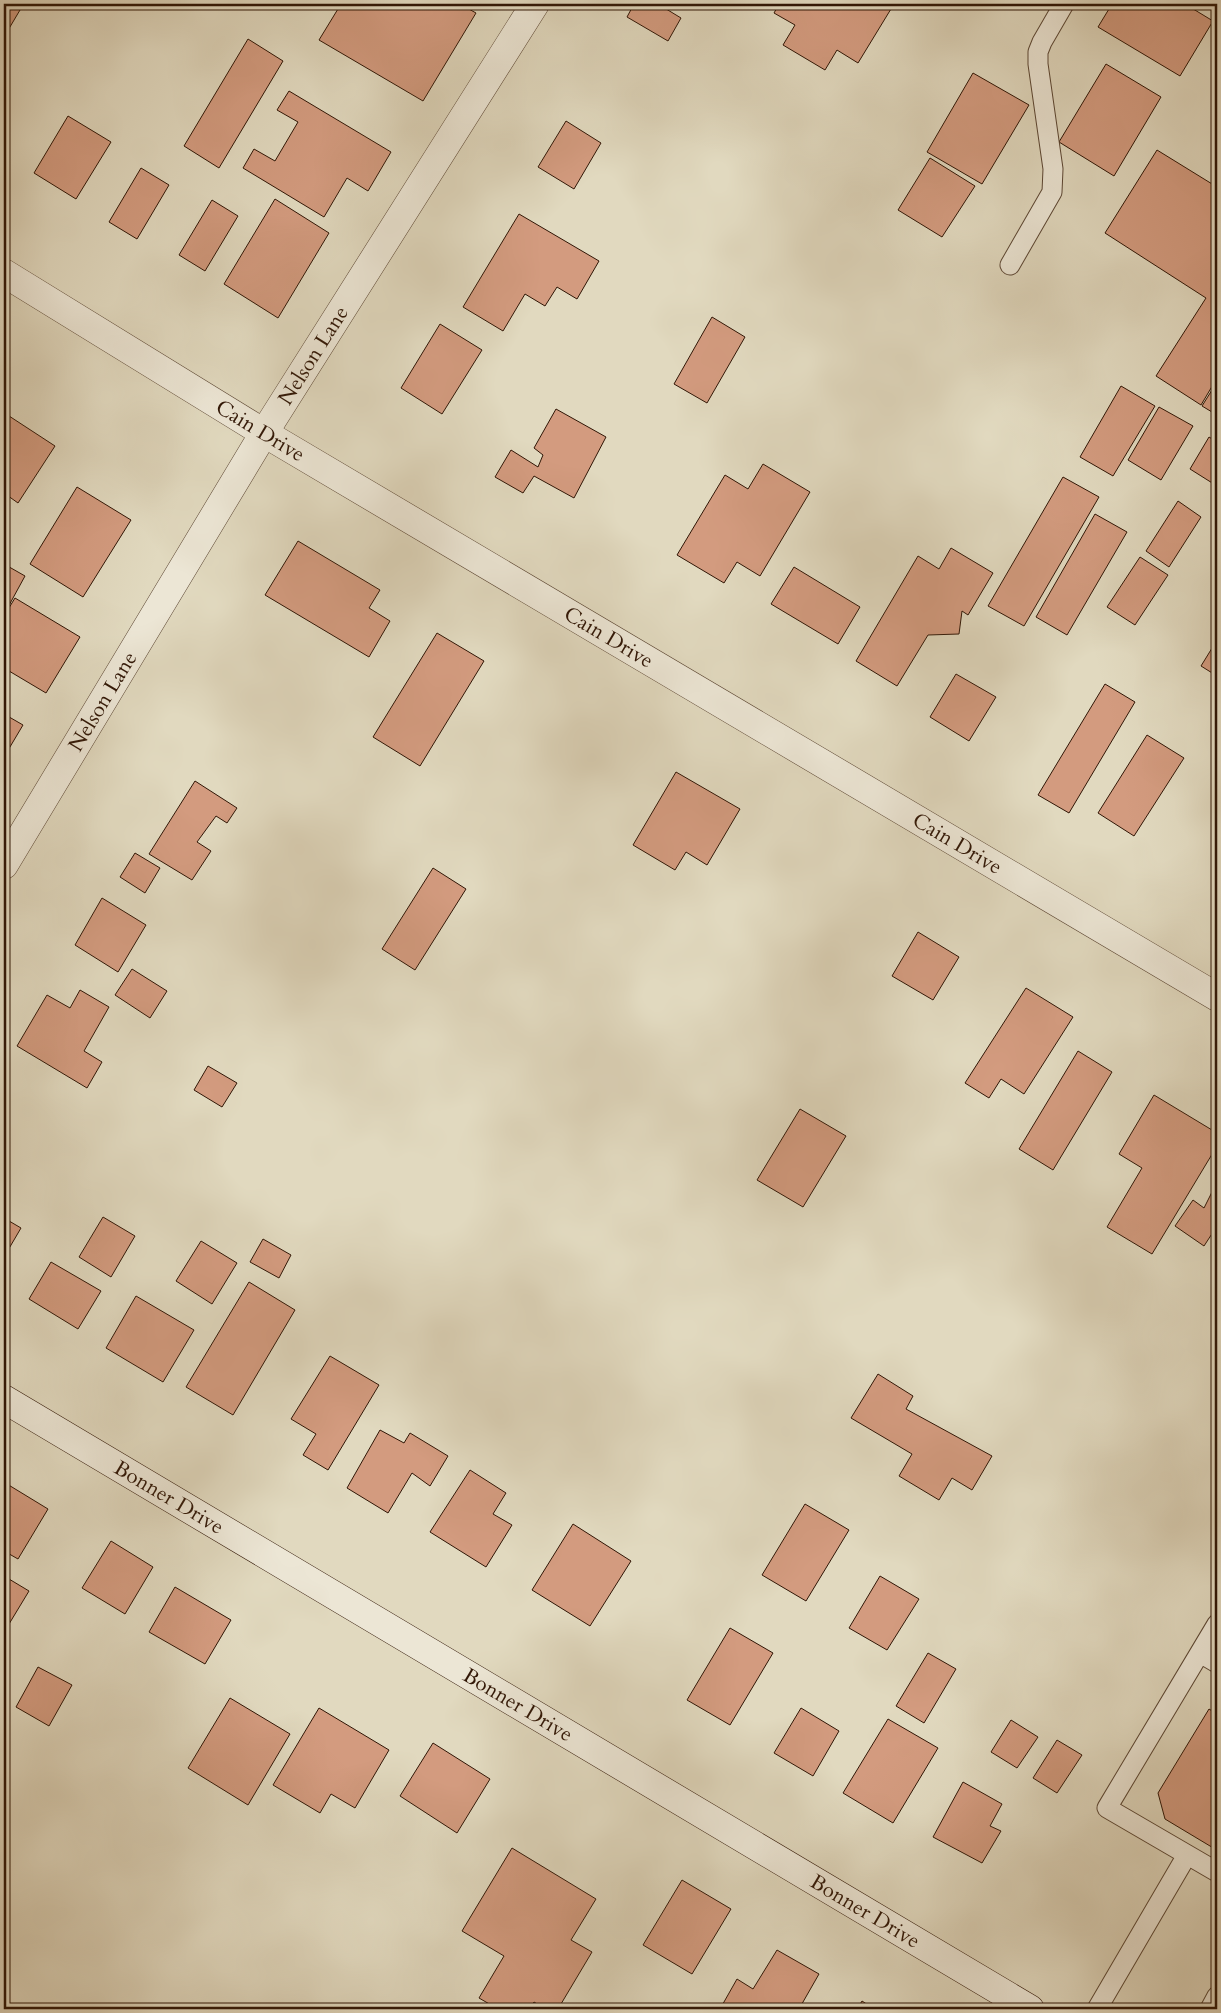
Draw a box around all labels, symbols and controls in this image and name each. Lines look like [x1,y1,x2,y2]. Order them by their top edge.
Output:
street label: Nelson Lane [271,301,356,411]
street label: Cain Drive [210,393,310,469]
street label: Cain Drive [558,600,659,675]
street label: Nelson Lane [62,646,144,757]
street label: Cain Drive [907,806,1007,882]
street label: Bonner Drive [108,1454,229,1541]
street label: Bonner Drive [457,1661,578,1749]
street label: Bonner Drive [805,1868,925,1955]

